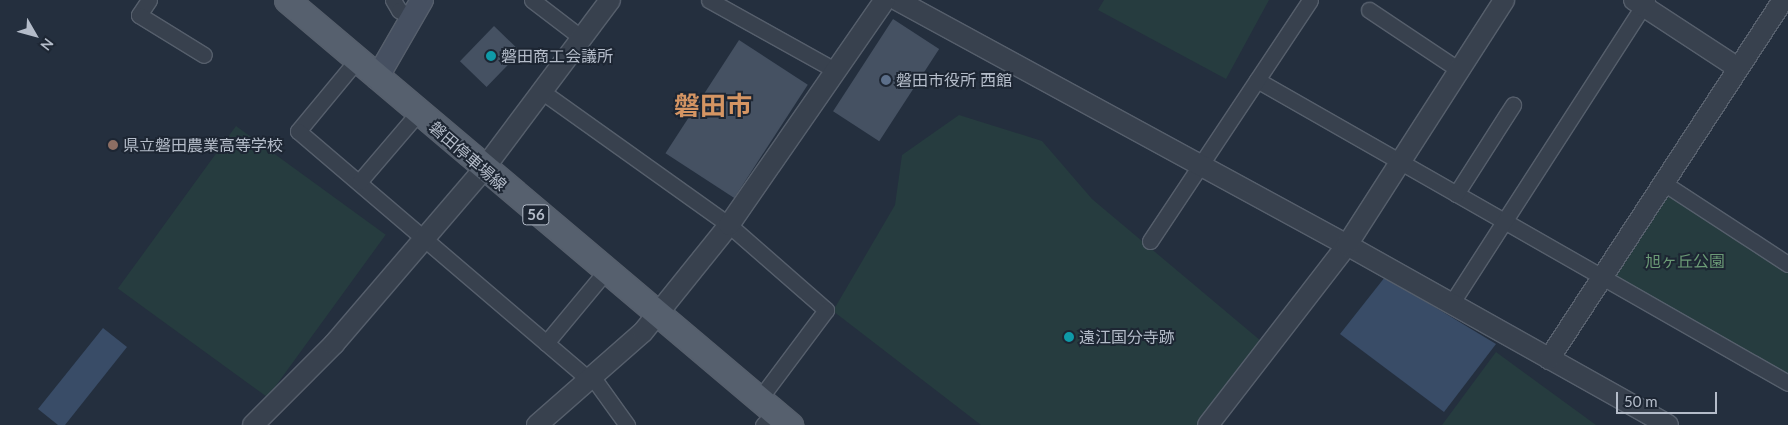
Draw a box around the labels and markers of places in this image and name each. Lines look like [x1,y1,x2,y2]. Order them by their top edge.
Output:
place label: 磐田商工会議所 [501,46,613,66]
marker: 磐田商工会議所 [485,50,497,62]
place label: 磐田市役所 西館 [896,70,1012,90]
marker: 磐田市役所 西館 [880,74,892,86]
place label: 県立磐田農業高等学校 [123,135,283,155]
marker: 県立磐田農業高等学校 [107,139,119,151]
place label: 遠江国分寺跡 [1079,327,1175,347]
marker: 遠江国分寺跡 [1063,331,1075,343]

